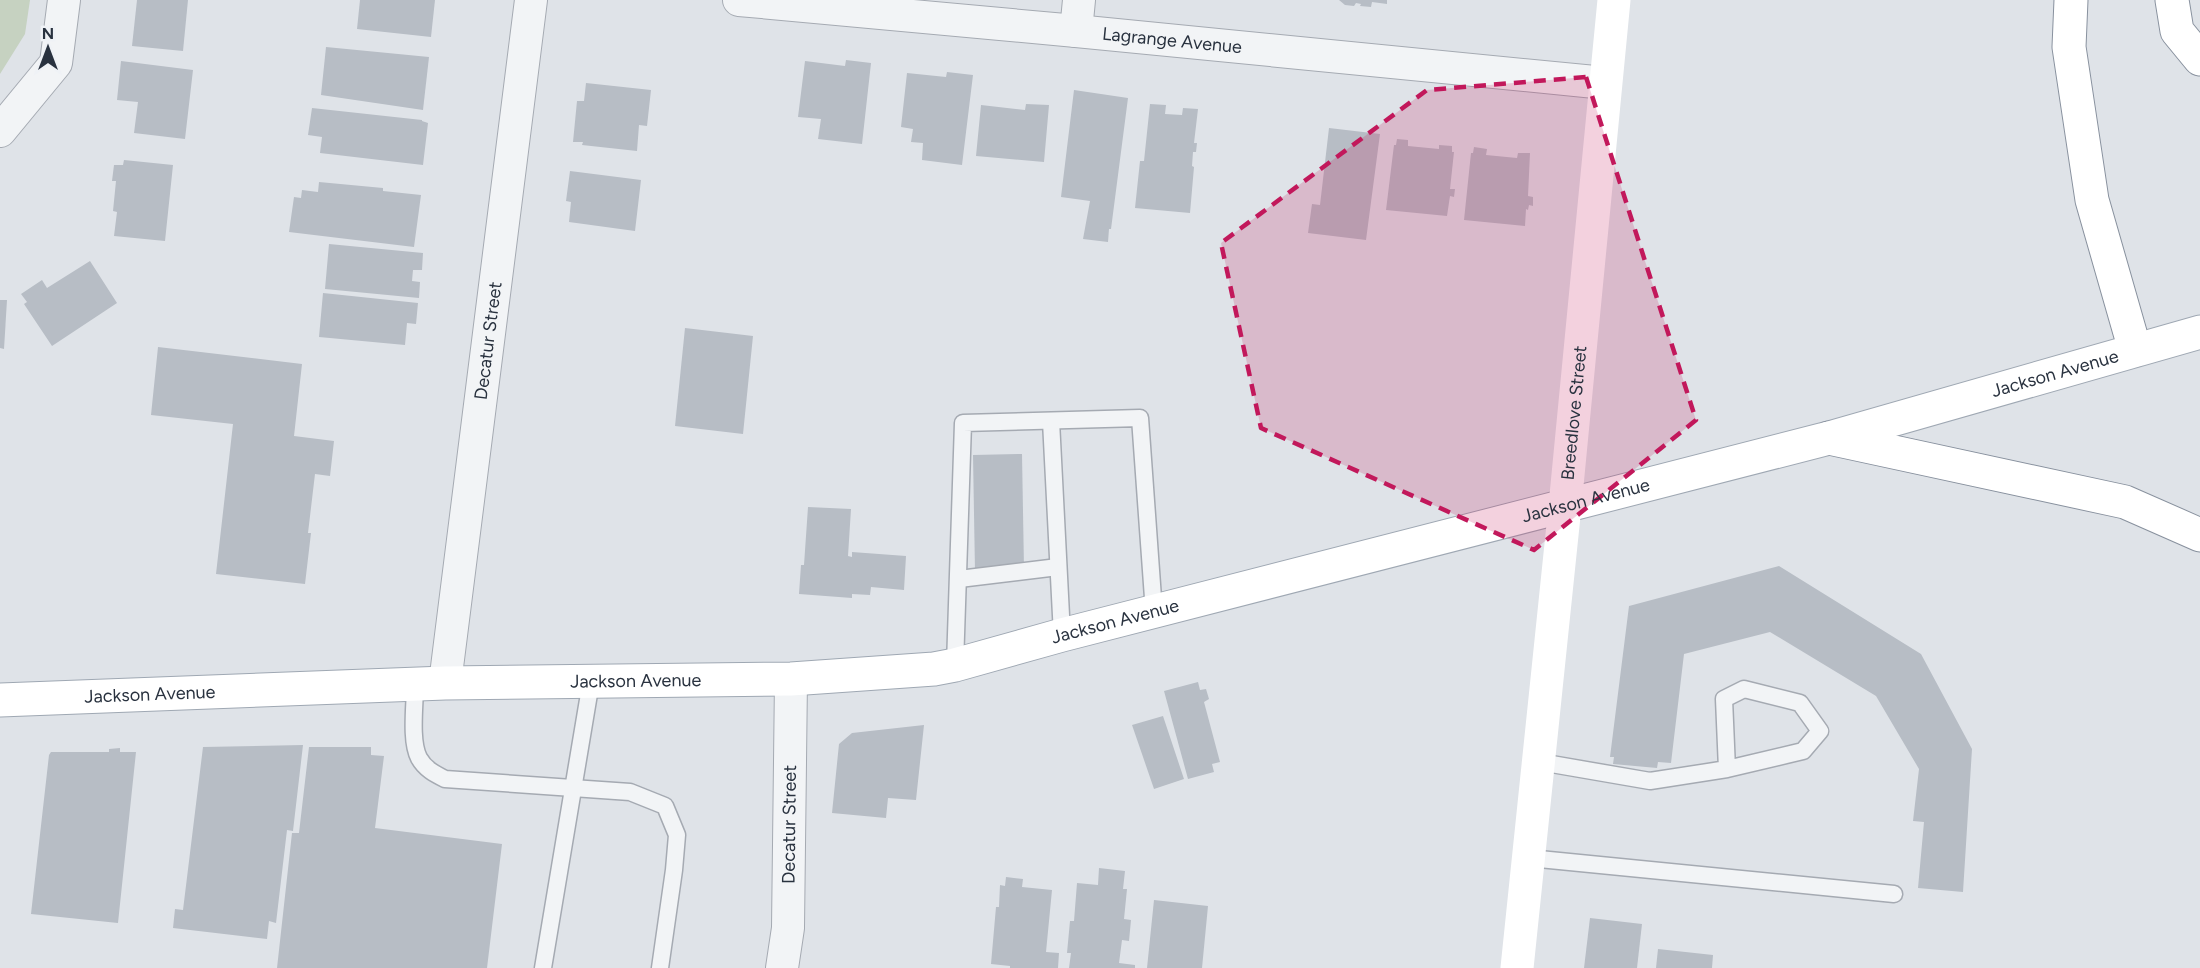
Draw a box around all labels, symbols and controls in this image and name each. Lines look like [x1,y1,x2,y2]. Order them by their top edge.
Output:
north arrow [18,18,78,78]
street label: Lagrange Avenue [1101,23,1243,58]
text: N [42,24,54,43]
street label: Decatur Street [470,280,506,401]
street label: Breedlove Street [1557,344,1592,481]
street label: Jackson Avenue [1989,345,2121,402]
street label: Jackson Avenue [1520,473,1652,527]
street label: Jackson Avenue [1049,594,1182,649]
street label: Jackson Avenue [570,669,702,693]
street label: Jackson Avenue [84,681,216,708]
street label: Decatur Street [778,765,801,884]

